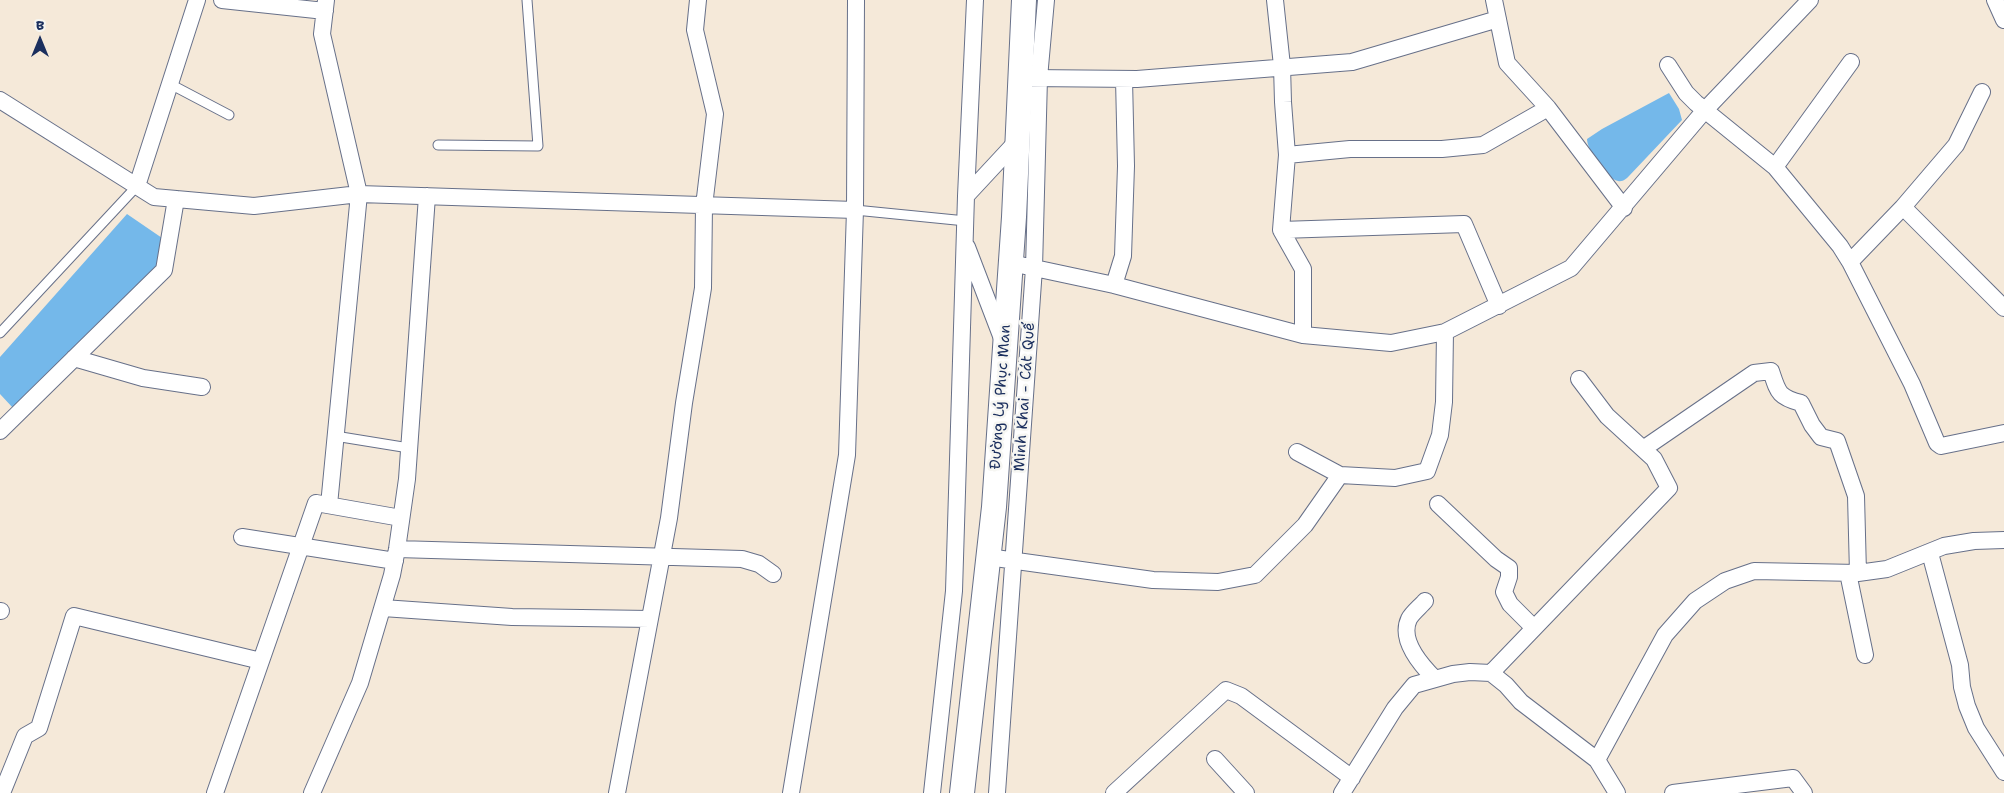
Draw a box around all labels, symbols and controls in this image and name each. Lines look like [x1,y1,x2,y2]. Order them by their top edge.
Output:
north arrow [15,15,65,65]
text: B [36,16,44,34]
street label: Minh Khai - Cát Quế [1011,322,1039,472]
street label: Đường Lý Phục Man [987,324,1015,470]

